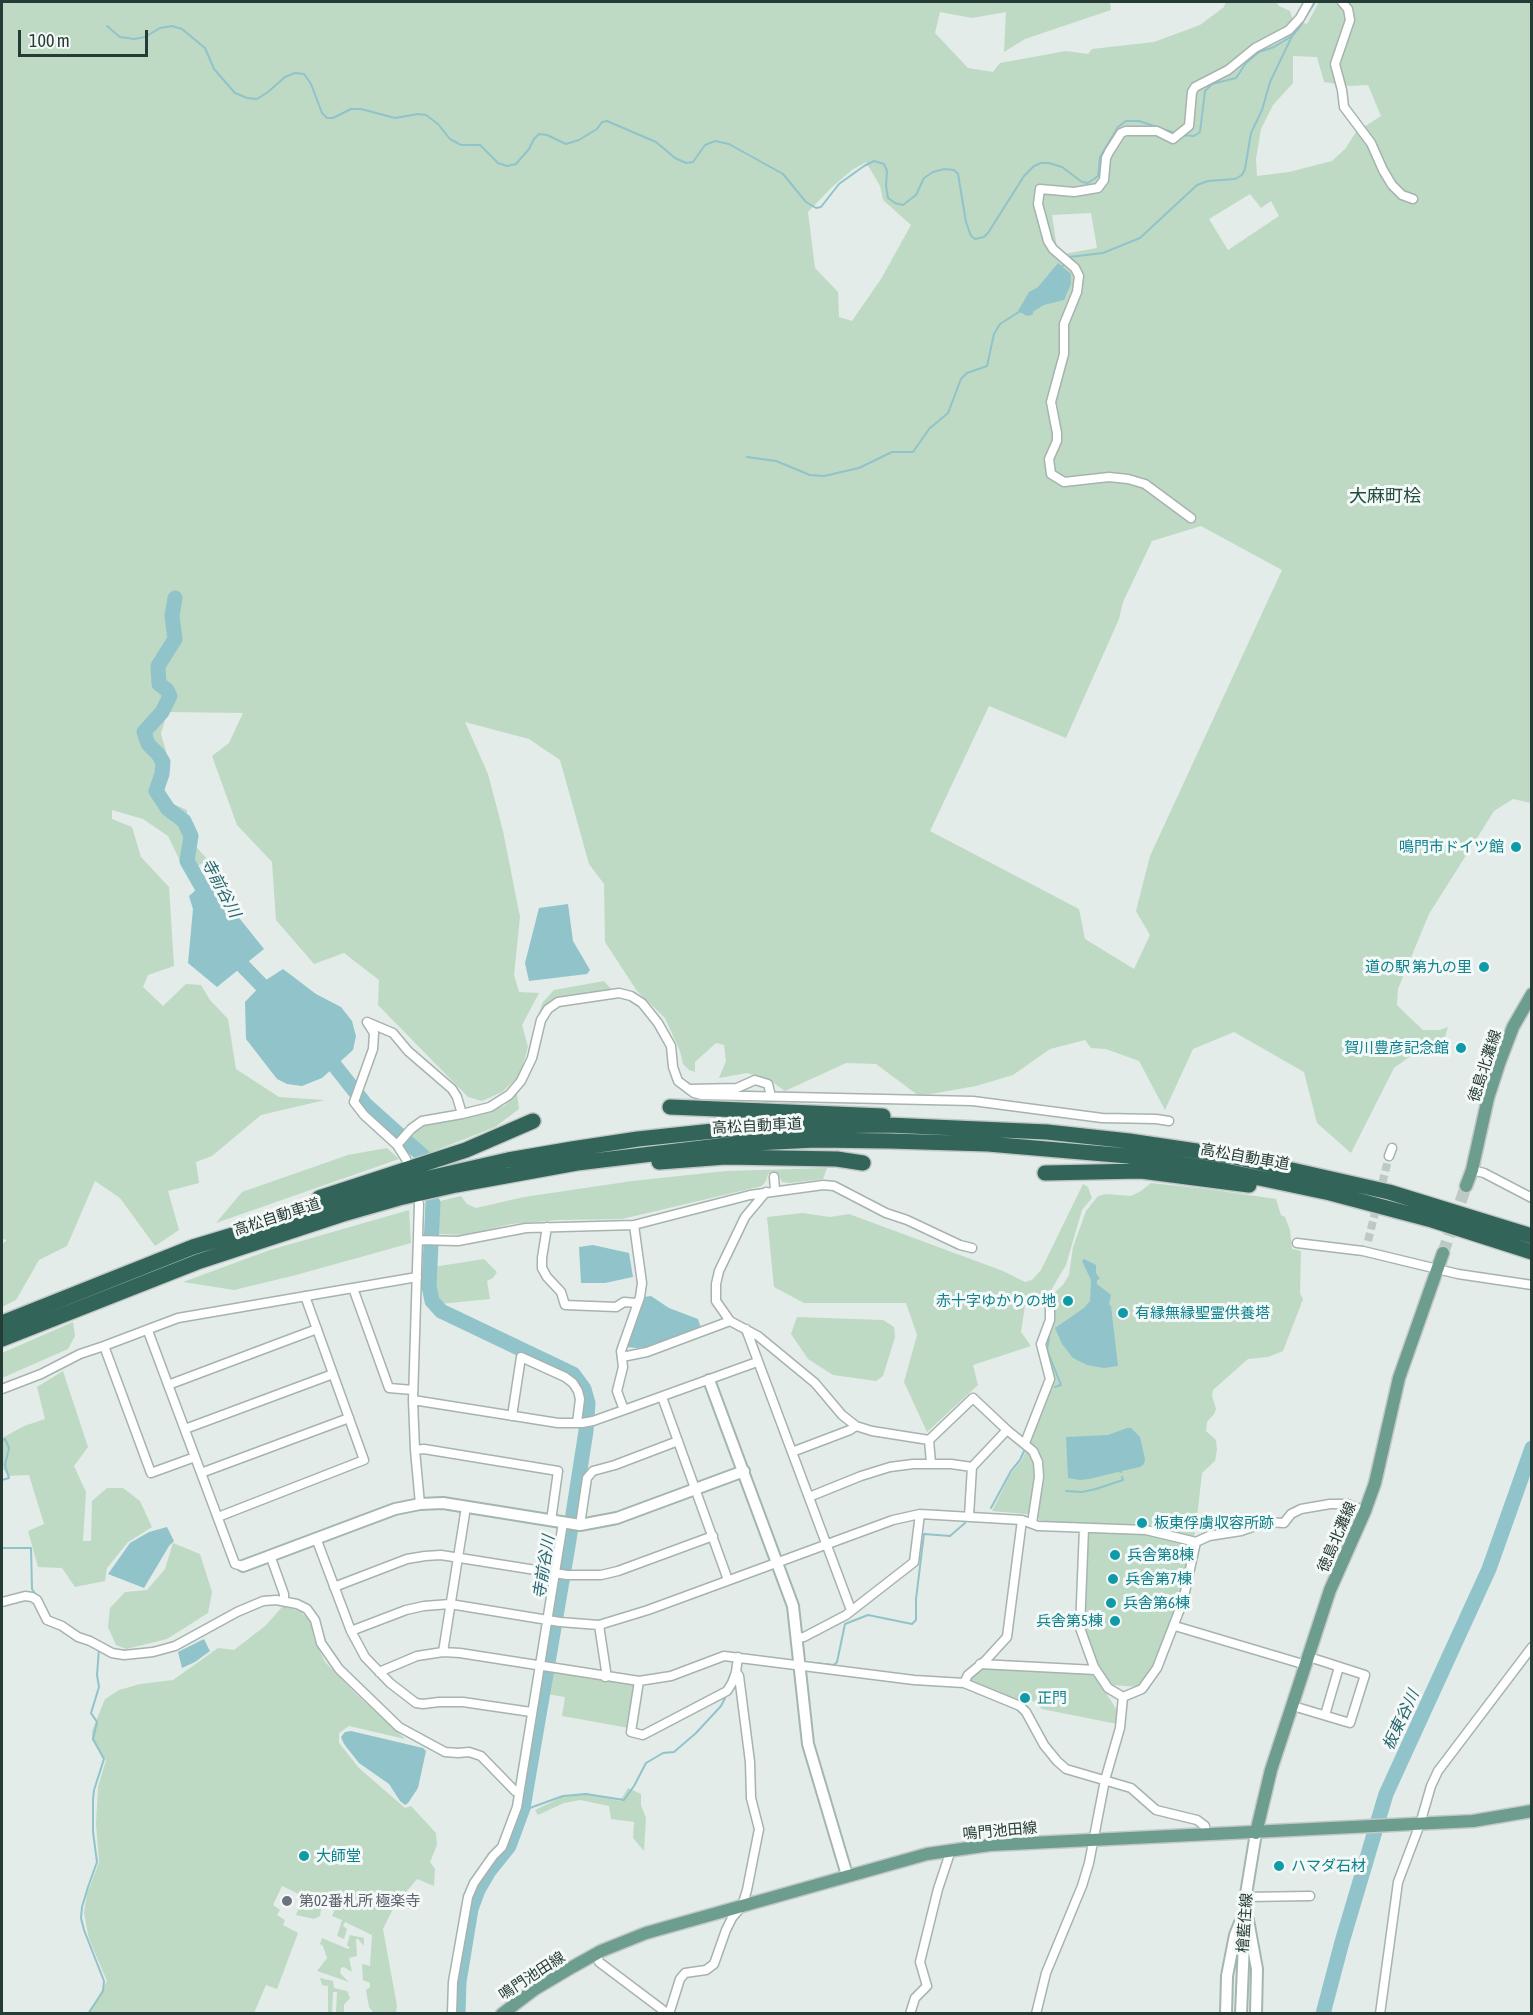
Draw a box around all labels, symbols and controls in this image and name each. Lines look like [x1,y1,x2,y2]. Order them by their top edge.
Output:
scale bar [21,18,152,56]
text: 100 m [29,30,70,51]
district label: 大麻町桧 [1349,485,1421,507]
place label: 鳴門市ドイツ館 [1399,838,1504,856]
marker: 鳴門市ドイツ館 [1509,840,1523,854]
water label: 寺前谷川 [198,855,244,921]
place label: 道の駅 第九の里 [1365,958,1472,976]
marker: 道の駅 第九の里 [1477,960,1491,974]
street label: 徳島北灘線 [1465,1028,1505,1104]
place label: 賀川豊彦記念館 [1344,1039,1449,1057]
marker: 賀川豊彦記念館 [1454,1041,1468,1055]
street label: 高松自動車道 [712,1115,802,1137]
street label: 高松自動車道 [1199,1140,1291,1174]
street label: 高松自動車道 [231,1195,323,1239]
place label: 赤十字ゆかりの地 [936,1292,1056,1310]
marker: 赤十字ゆかりの地 [1061,1294,1075,1308]
place label: 有縁無縁聖霊供養塔 [1135,1304,1270,1322]
marker: 有縁無縁聖霊供養塔 [1116,1306,1130,1320]
street label: 徳島北灘線 [1314,1499,1360,1575]
place label: 板東俘虜収容所跡 [1154,1514,1274,1532]
marker: 板東俘虜収容所跡 [1135,1516,1149,1530]
water label: 寺前谷川 [530,1534,558,1600]
place label: 兵舎第8棟 [1127,1546,1194,1564]
marker: 兵舎第8棟 [1108,1548,1122,1562]
place label: 兵舎第7棟 [1125,1570,1192,1588]
marker: 兵舎第7棟 [1106,1572,1120,1586]
place label: 兵舎第6棟 [1123,1594,1190,1612]
marker: 兵舎第6棟 [1104,1596,1118,1610]
place label: 兵舎第5棟 [1036,1612,1103,1630]
marker: 兵舎第5棟 [1108,1614,1122,1628]
water label: 板東谷川 [1379,1687,1423,1753]
place label: 正門 [1037,1689,1067,1707]
marker: 正門 [1018,1691,1032,1705]
street label: 鳴門池田線 [962,1819,1038,1843]
place label: 大師堂 [316,1847,361,1865]
marker: 大師堂 [297,1849,311,1863]
place label: ハマダ石材 [1291,1857,1366,1875]
marker: ハマダ石材 [1272,1859,1286,1873]
place label: 第02番札所 極楽寺 [299,1892,420,1910]
street label: 檜藍住線 [1234,1892,1256,1954]
marker: 第02番札所 極楽寺 [280,1894,294,1908]
street label: 鳴門池田線 [496,1948,568,2004]

